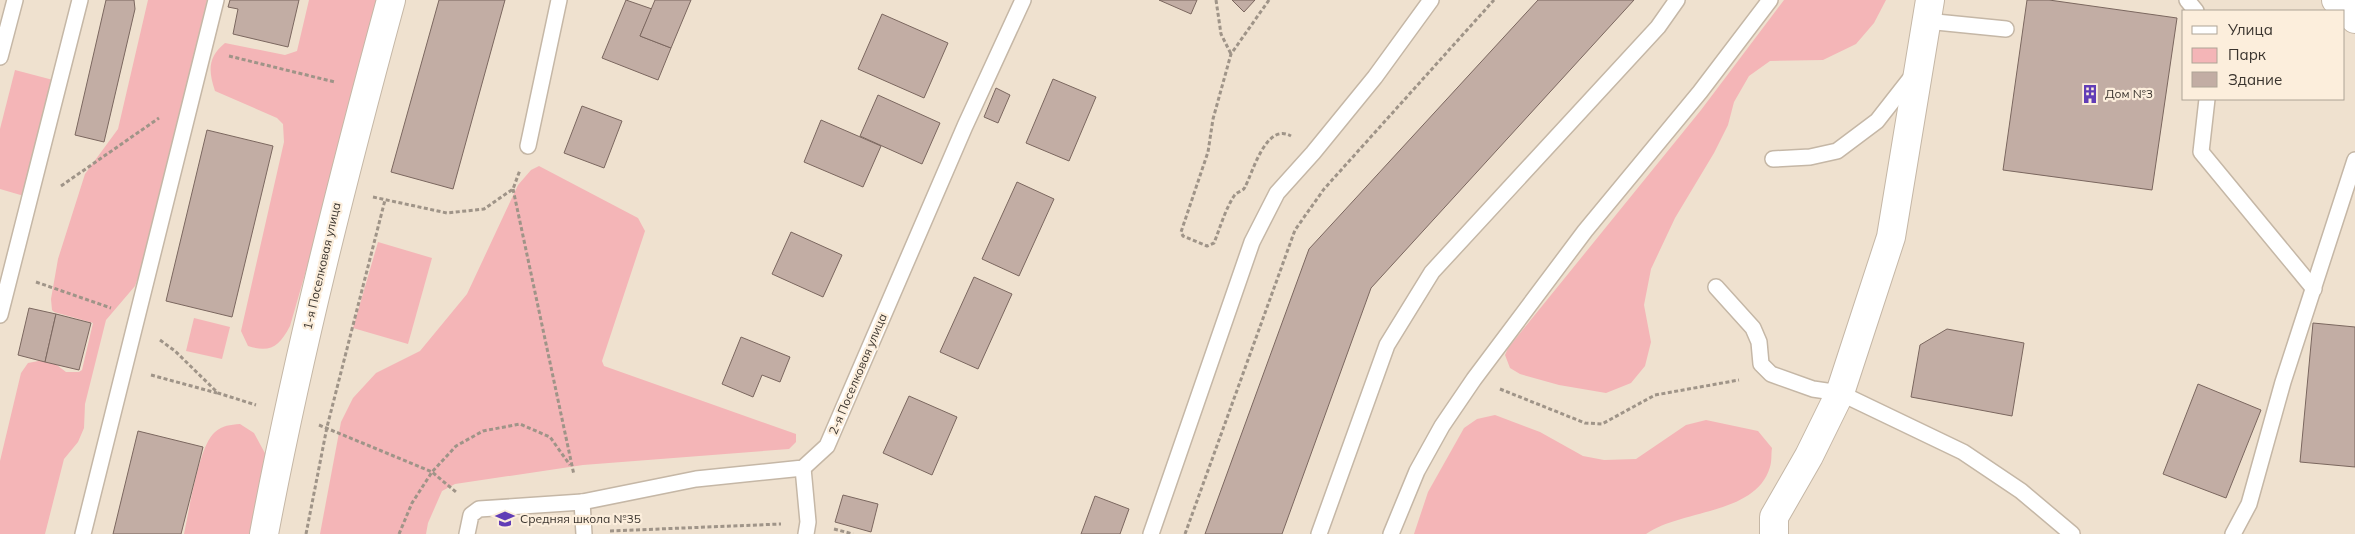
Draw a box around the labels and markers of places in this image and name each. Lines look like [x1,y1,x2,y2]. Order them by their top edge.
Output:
building icon: Дом №3 [2079,83,2101,105]
place label: Дом №3 [2105,86,2153,101]
school or university icon: Средняя школа №35 [494,508,516,530]
place label: Средняя школа №35 [520,511,641,526]

